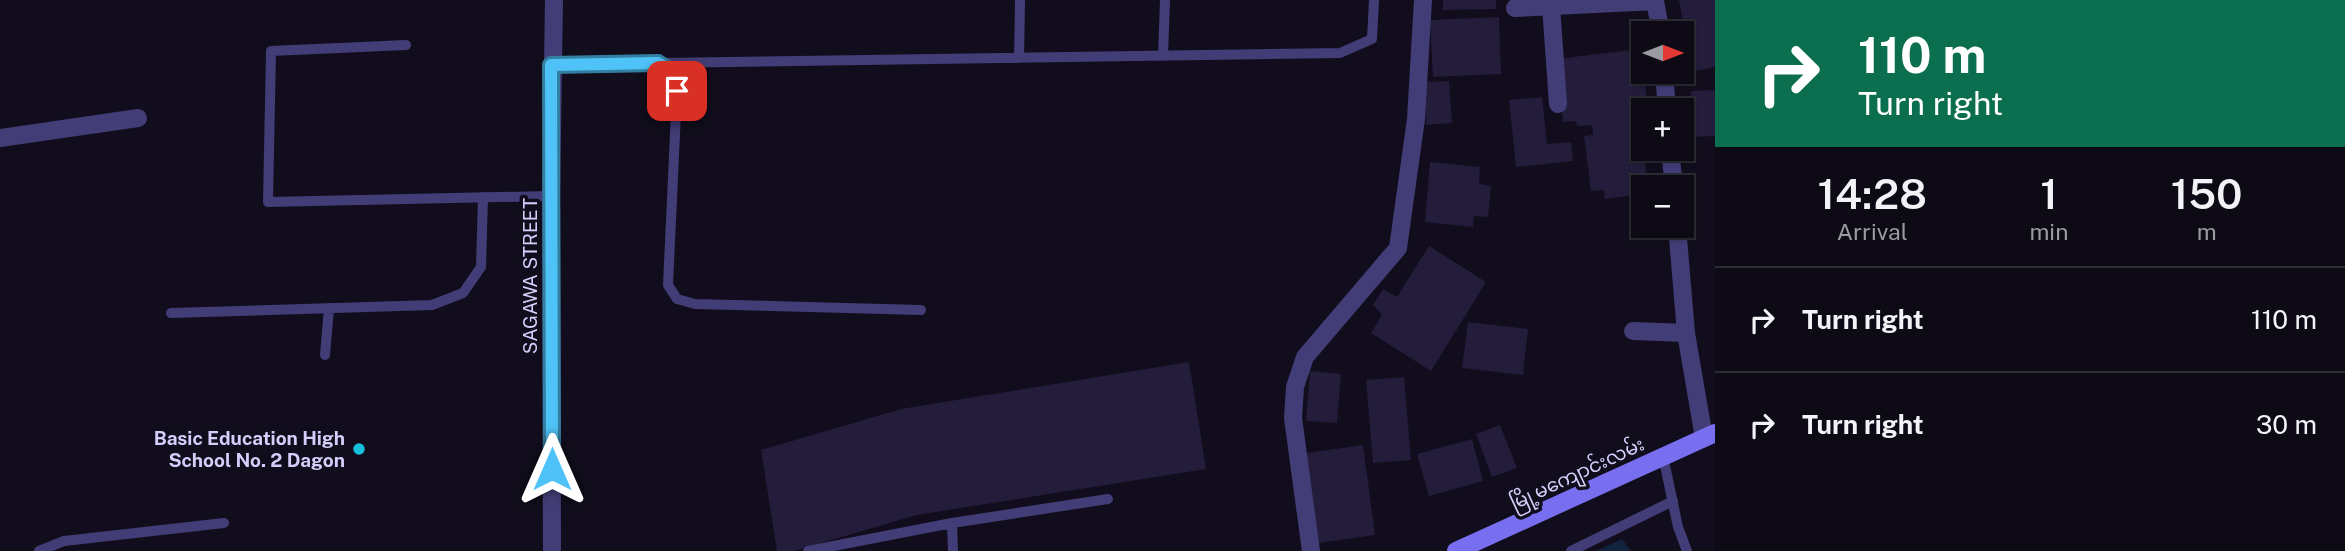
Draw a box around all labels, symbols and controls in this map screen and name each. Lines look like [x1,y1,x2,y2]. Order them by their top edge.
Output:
north arrow [1631,21,1694,84]
map controls [1631,21,1694,238]
text: 110 m [1858,26,1986,84]
icon: right [1743,28,1834,119]
pin [647,61,707,121]
icon: arrive [658,72,696,110]
text: Turn right [1858,85,2003,122]
button: + [1631,98,1694,161]
text: 14:28 [1817,169,1927,218]
text: 1 [2040,169,2058,218]
text: 150 [2171,169,2243,218]
button: − [1631,175,1694,238]
street label: SAGAWA STREET [519,198,541,354]
text: Arrival [1837,218,1908,245]
text: min [2029,218,2068,245]
text: m [2197,218,2217,245]
icon: right [1743,301,1781,339]
text: Turn right [1802,304,1924,335]
text: 110 m [2251,304,2317,335]
icon: right [1743,406,1781,444]
text: Turn right [1802,409,1924,440]
text: 30 m [2256,409,2317,440]
place label: Basic Education High School No. 2 Dagon [154,427,345,471]
street label: မြို့မကျောင်းလမ်း [1505,430,1650,518]
position arrow [515,432,589,506]
marker: Basic Education High School No. 2 Dagon [351,441,367,457]

